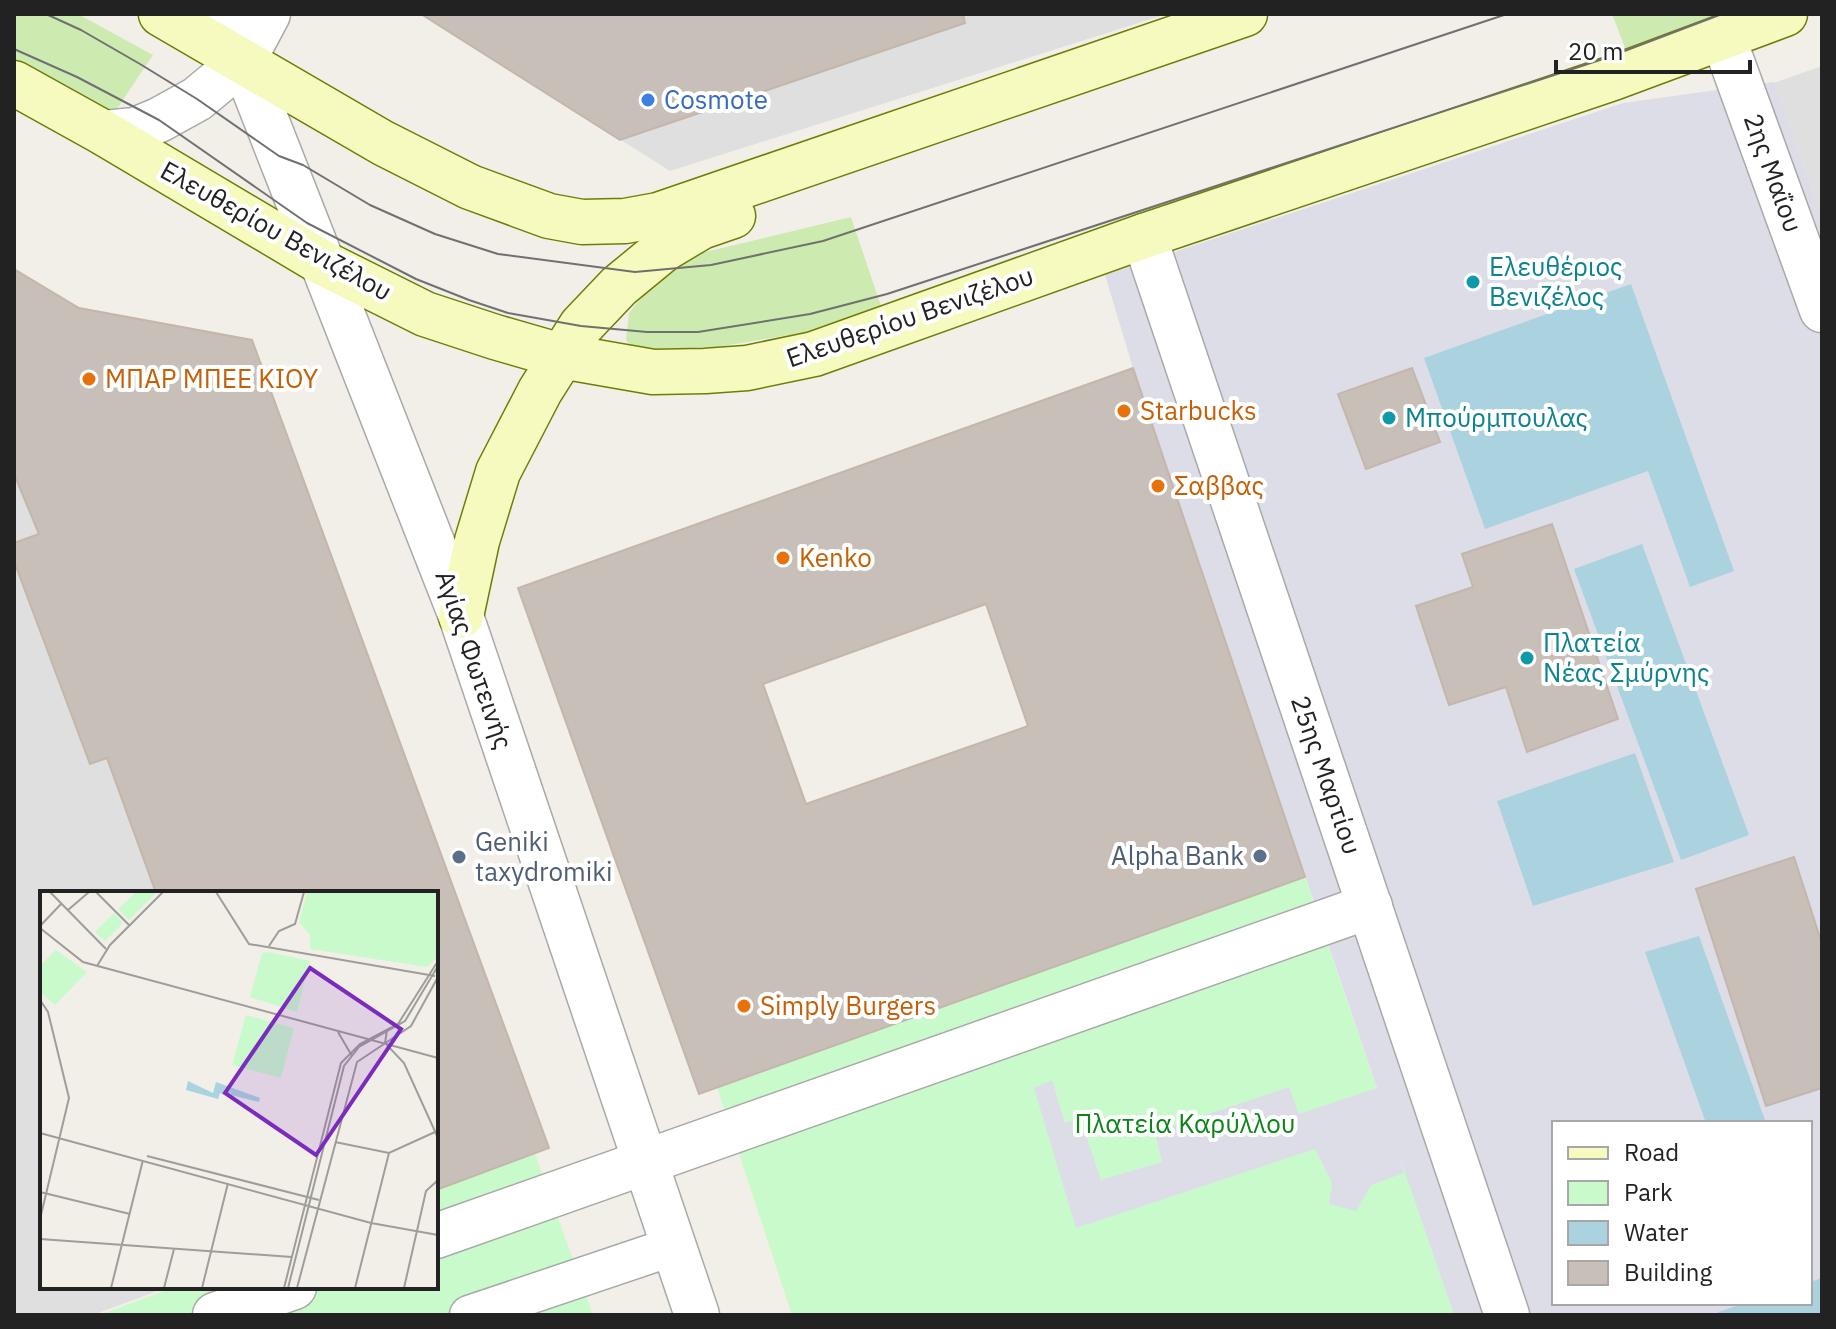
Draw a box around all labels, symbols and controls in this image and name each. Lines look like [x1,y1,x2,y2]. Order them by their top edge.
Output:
scale bar [1556,24,1750,74]
text: 20 m [1568,35,1623,67]
place label: Cosmote [664,82,768,116]
marker: Cosmote [639,91,657,109]
street label: 2ης Μαΐου [1737,109,1811,237]
street label: Ελευθερίου Βενιζέλου [155,152,398,308]
place label: Ελευθέριος Βενιζέλος [1489,249,1623,313]
street label: Ελευθερίου Βενιζέλου [782,258,1038,374]
marker: Ελευθέριος Βενιζέλος [1464,273,1482,291]
place label: ΜΠΑΡ ΜΠΕΕ ΚΙΟΥ [105,361,319,395]
marker: ΜΠΑΡ ΜΠΕΕ ΚΙΟΥ [80,370,98,388]
place label: Starbucks [1140,393,1257,427]
place label: Μπούρμπουλας [1405,400,1588,434]
marker: Starbucks [1115,402,1133,420]
marker: Μπούρμπουλας [1380,409,1398,427]
place label: Σαββας [1174,468,1264,502]
marker: Σαββας [1149,477,1167,495]
place label: Kenko [799,540,872,574]
marker: Kenko [774,549,792,567]
street label: Αγίας Φωτεινής [428,566,521,754]
place label: Πλατεία Νέας Σμύρνης [1543,625,1710,689]
marker: Πλατεία Νέας Σμύρνης [1518,649,1536,667]
street label: 25ης Μαρτίου [1284,691,1370,859]
place label: Geniki taxydromiki [475,824,613,888]
place label: Alpha Bank [1111,838,1244,872]
marker: Alpha Bank [1251,847,1269,865]
marker: Geniki taxydromiki [450,848,468,866]
inset map [40,891,438,1289]
place label: Simply Burgers [760,988,936,1022]
marker: Simply Burgers [735,997,753,1015]
park label: Πλατεία Καρύλλου [1074,1106,1296,1140]
legend [1552,1121,1812,1305]
text: Road [1624,1136,1679,1168]
text: Park [1624,1176,1673,1208]
text: Water [1624,1216,1688,1248]
text: Building [1624,1256,1712,1288]

